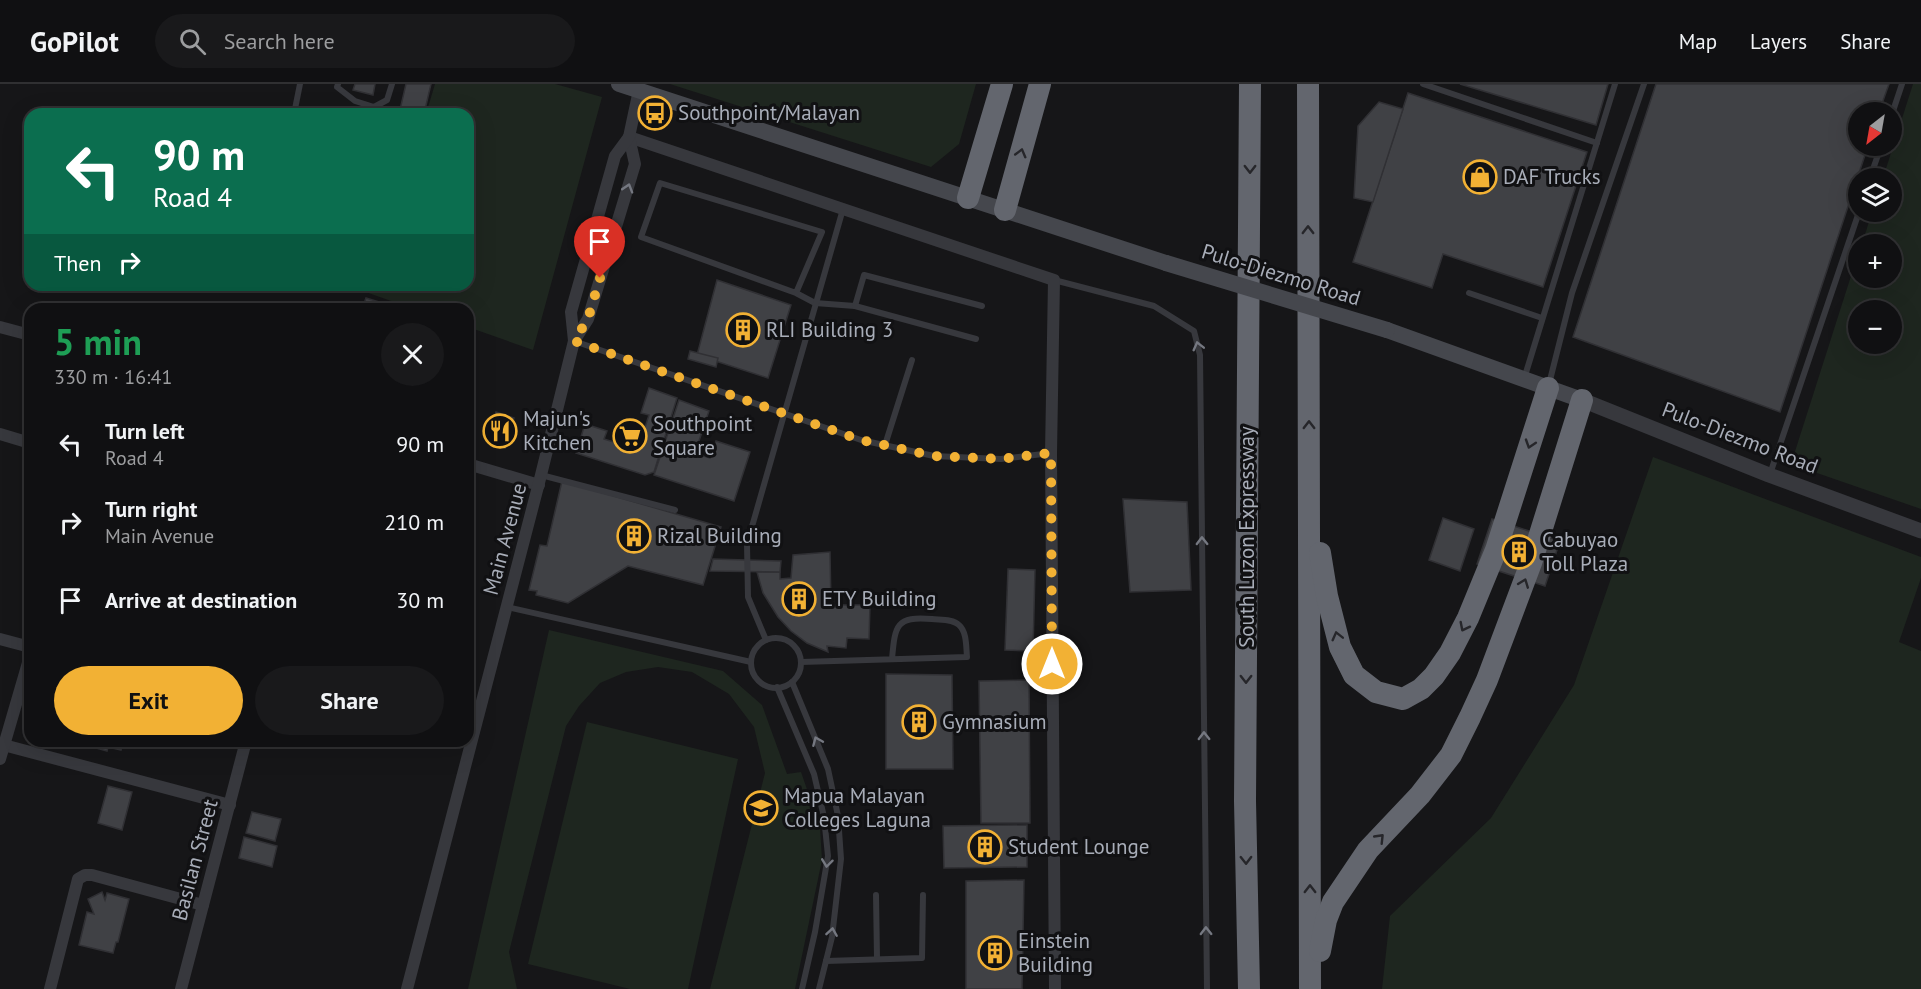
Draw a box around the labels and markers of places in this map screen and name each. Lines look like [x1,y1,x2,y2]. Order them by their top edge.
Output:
bus stop icon: Southpoint/Malayan [637,95,673,131]
place label: Southpoint/Malayan [678,99,860,126]
shop icon: DAF Trucks [1462,159,1498,195]
place label: DAF Trucks [1503,163,1601,190]
pin [574,216,625,278]
building icon: RLI Building 3 [725,312,761,348]
place label: RLI Building 3 [766,316,893,343]
place label: Majun's Kitchen [523,405,591,456]
place label: Southpoint Square [653,410,752,461]
restaurant icon: Majun's Kitchen [482,413,518,449]
supermarket icon: Southpoint Square [612,418,648,454]
building icon: Rizal Building [616,518,652,554]
place label: Rizal Building [657,522,782,549]
place label: Cabuyao Toll Plaza [1542,526,1628,577]
building icon: Cabuyao Toll Plaza [1501,534,1537,570]
building icon: ETY Building [781,581,817,617]
place label: ETY Building [822,585,937,612]
building icon: Gymnasium [901,704,937,740]
place label: Gymnasium [942,708,1046,735]
place label: Mapua Malayan Colleges Laguna [784,782,931,833]
school or university icon: Mapua Malayan Colleges Laguna [743,790,779,826]
building icon: Student Lounge [967,829,1003,865]
place label: Student Lounge [1008,833,1149,860]
place label: Einstein Building [1018,927,1093,978]
building icon: Einstein Building [977,935,1013,971]

